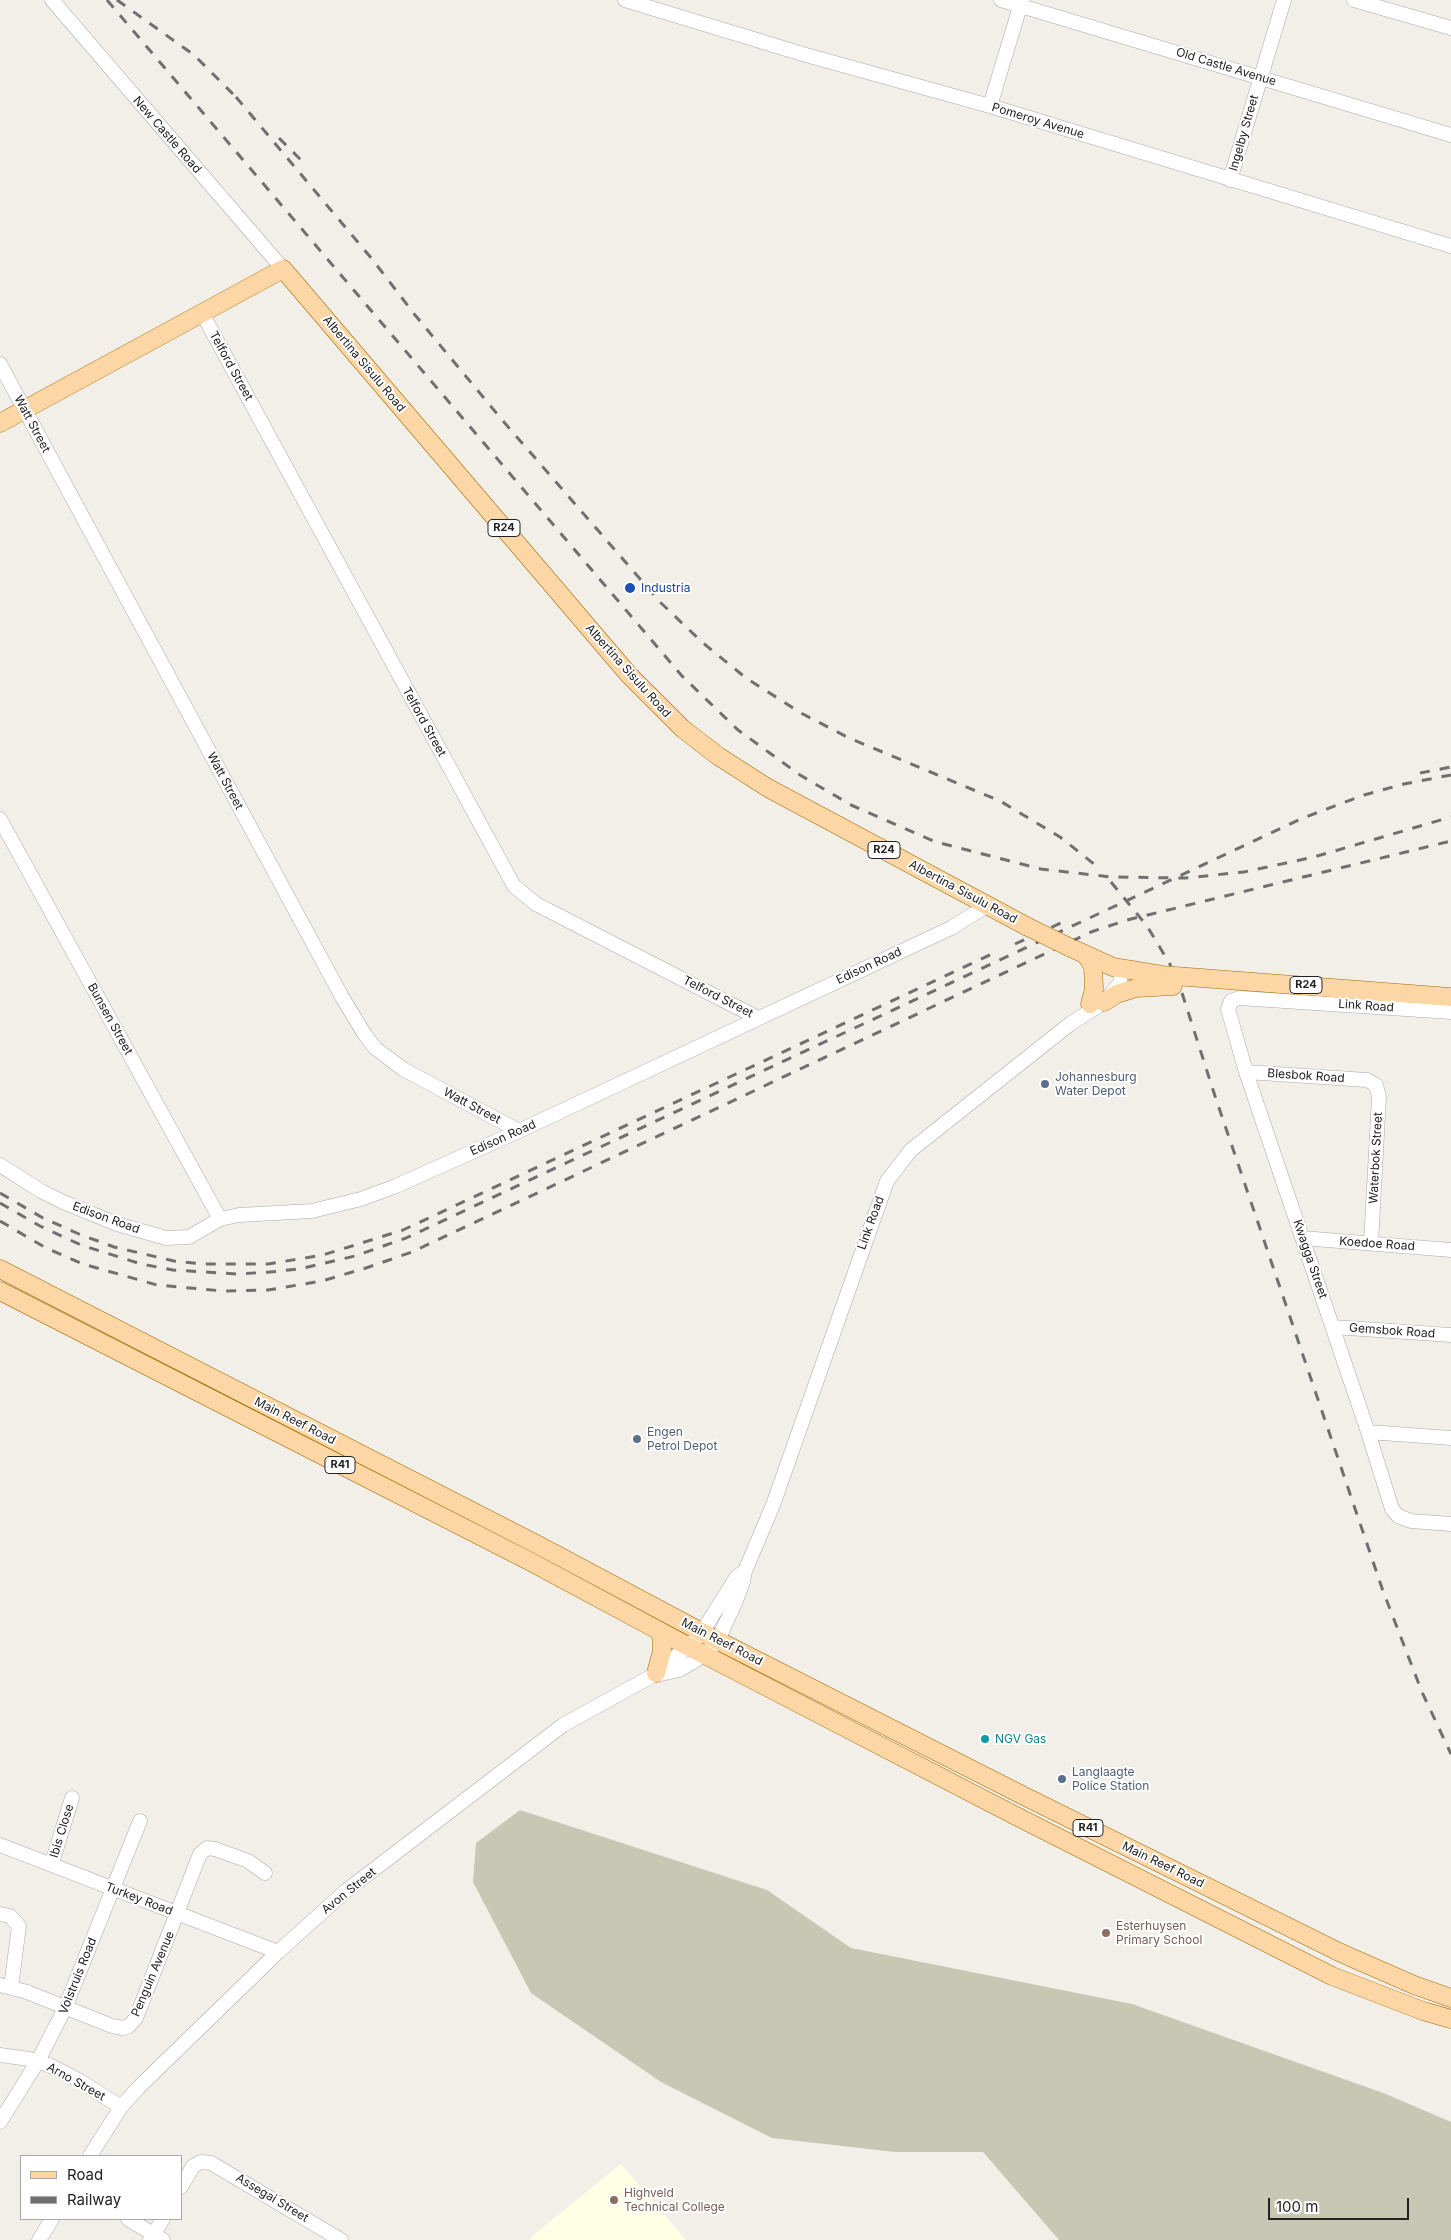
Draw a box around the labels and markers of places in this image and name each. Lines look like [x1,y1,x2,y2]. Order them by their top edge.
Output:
marker: Industria [623,581,637,595]
place label: Industria [641,581,690,595]
place label: Johannesburg Water Depot [1055,1070,1137,1098]
marker: Johannesburg Water Depot [1039,1078,1051,1090]
place label: Engen Petrol Depot [647,1425,717,1453]
marker: Engen Petrol Depot [631,1433,643,1445]
place label: NGV Gas [995,1732,1046,1746]
marker: NGV Gas [979,1733,991,1745]
place label: Langlaagte Police Station [1072,1765,1149,1793]
marker: Langlaagte Police Station [1056,1773,1068,1785]
place label: Esterhuysen Primary School [1116,1919,1202,1947]
marker: Esterhuysen Primary School [1100,1927,1112,1939]
place label: Highveld Technical College [624,2186,725,2214]
marker: Highveld Technical College [608,2194,620,2206]

